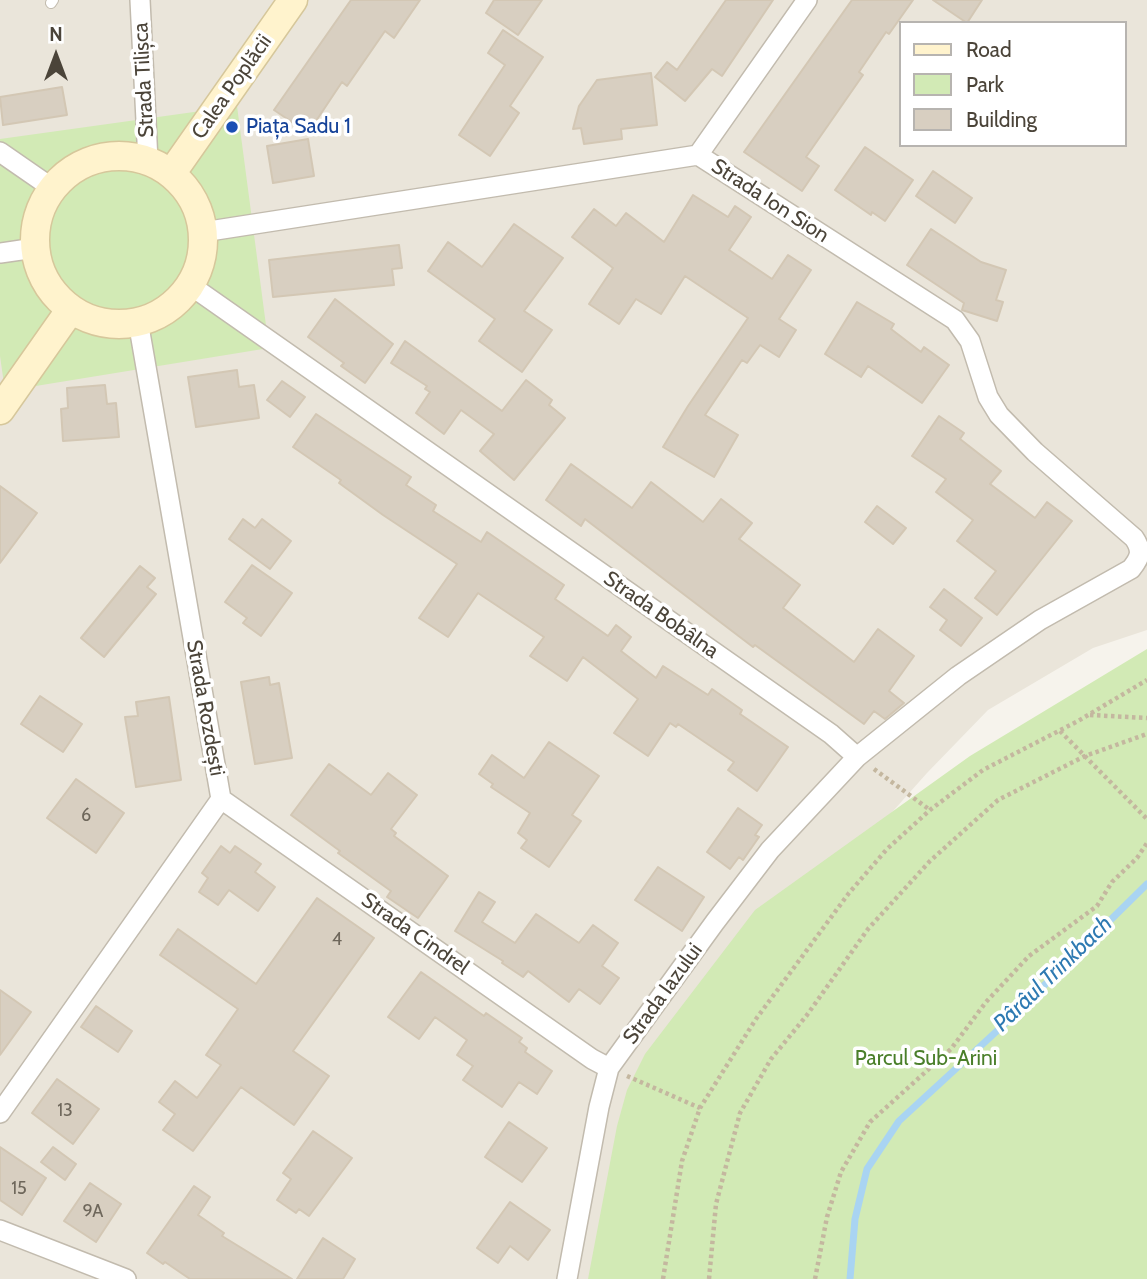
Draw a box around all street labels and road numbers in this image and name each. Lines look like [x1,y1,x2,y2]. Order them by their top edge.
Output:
street label: Strada Tilișca [128,22,160,138]
street label: Calea Poplăcii [187,30,277,144]
street label: Strada Ion Sion [707,154,833,248]
street label: Strada Bobâlna [599,566,723,664]
street label: Strada Rozdești [181,638,229,778]
street label: Strada Cindrel [356,888,474,980]
street label: Strada Iazului [618,939,708,1049]

